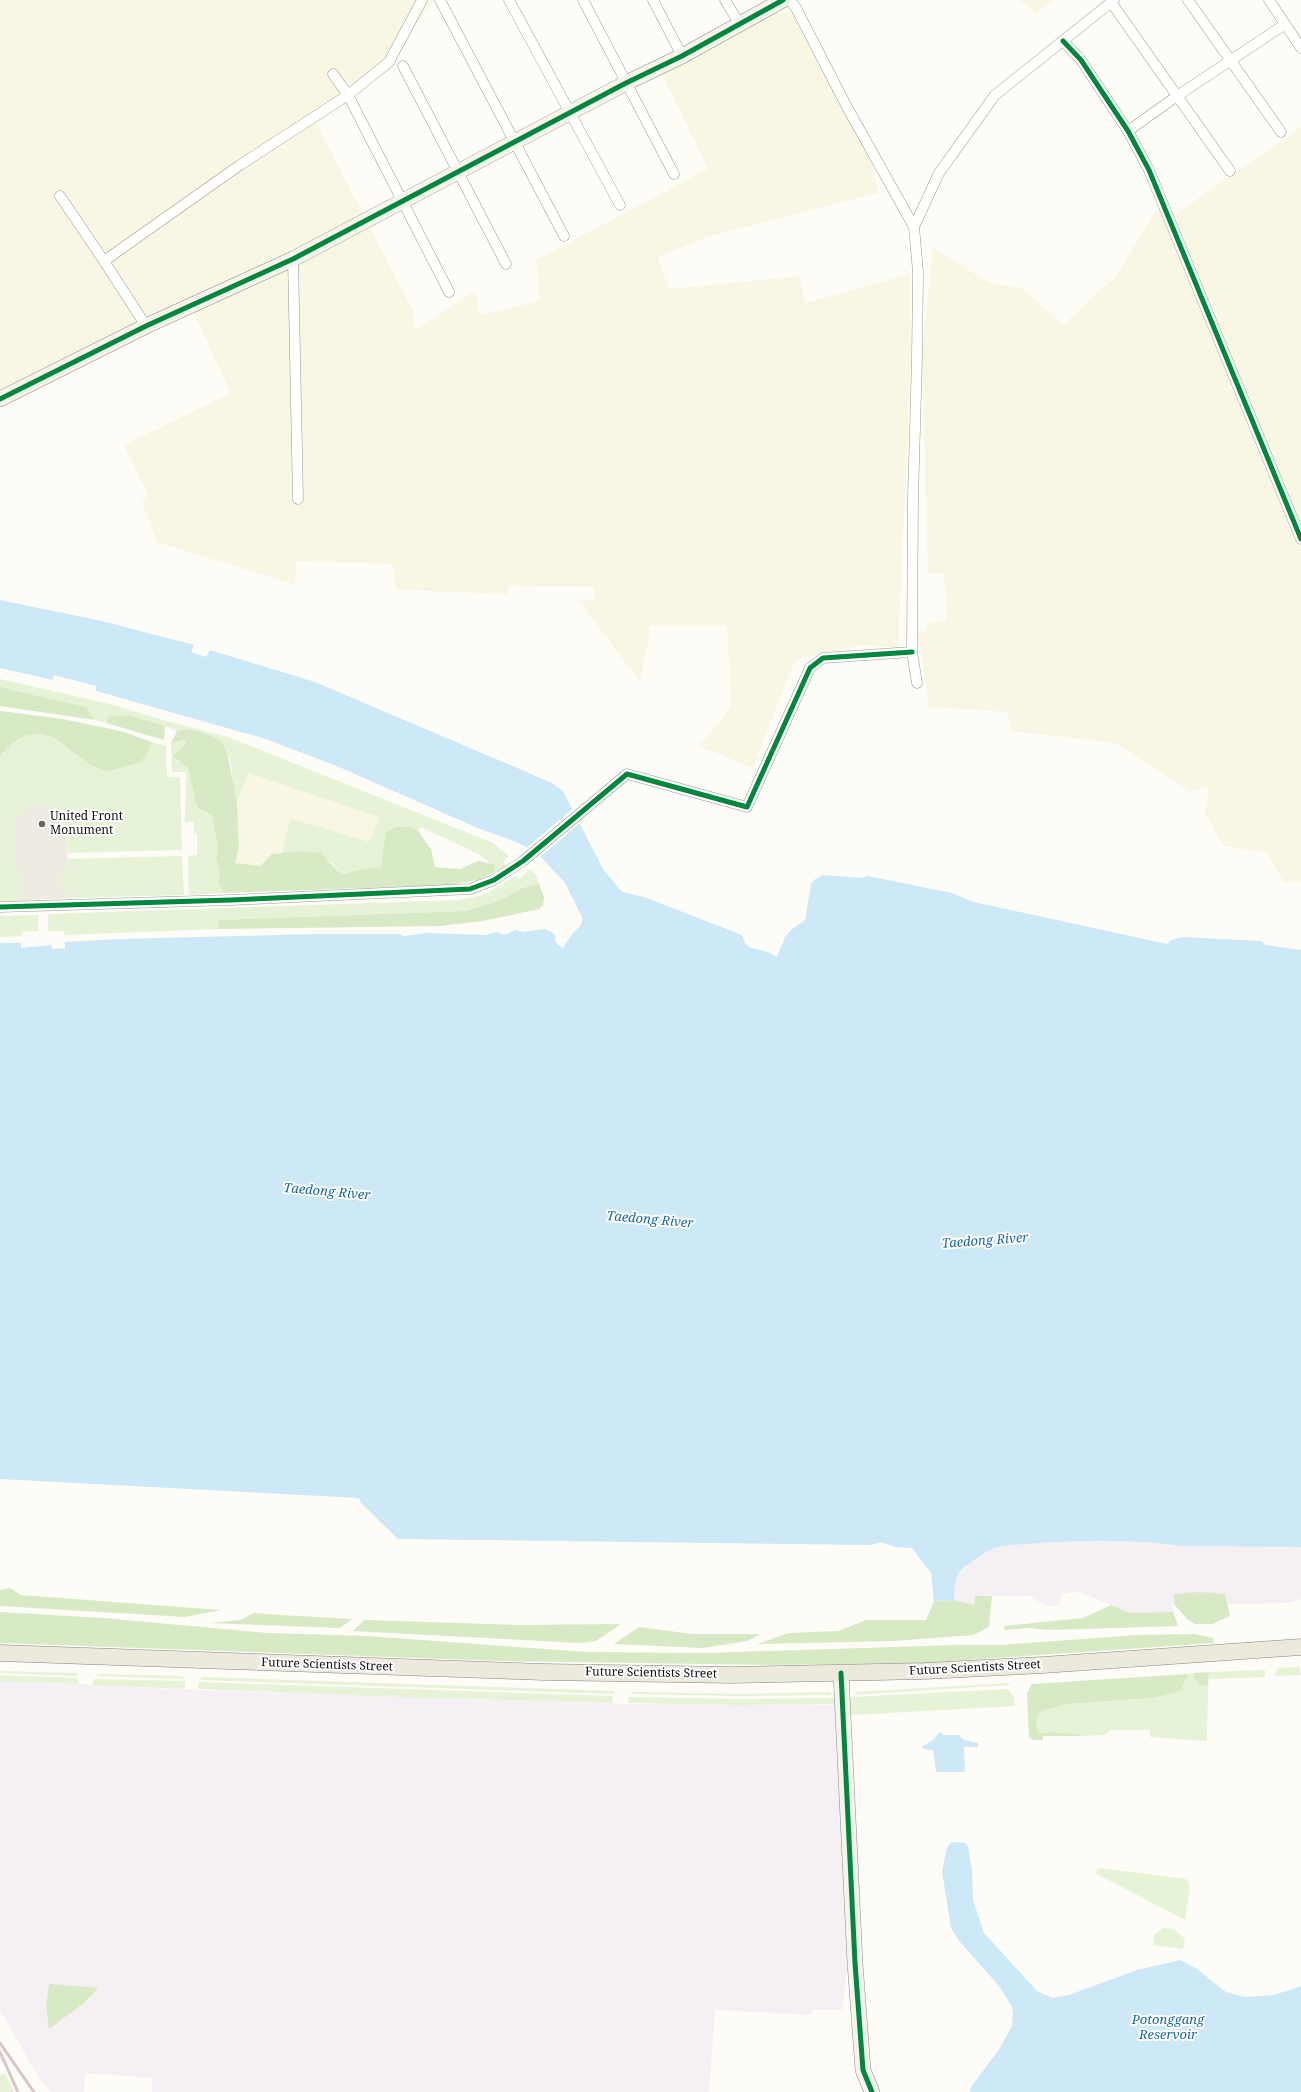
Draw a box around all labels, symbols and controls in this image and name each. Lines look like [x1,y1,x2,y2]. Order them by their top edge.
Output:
place label: United Front Monument [50,810,123,838]
marker: United Front Monument [37,819,47,829]
water label: Taedong River [283,1180,371,1204]
water label: Taedong River [606,1208,694,1232]
water label: Taedong River [941,1230,1029,1252]
street label: Future Scientists Street [261,1656,393,1674]
street label: Future Scientists Street [909,1657,1041,1679]
street label: Future Scientists Street [585,1665,717,1681]
water label: Potonggang Reservoir [1132,2012,1204,2043]

